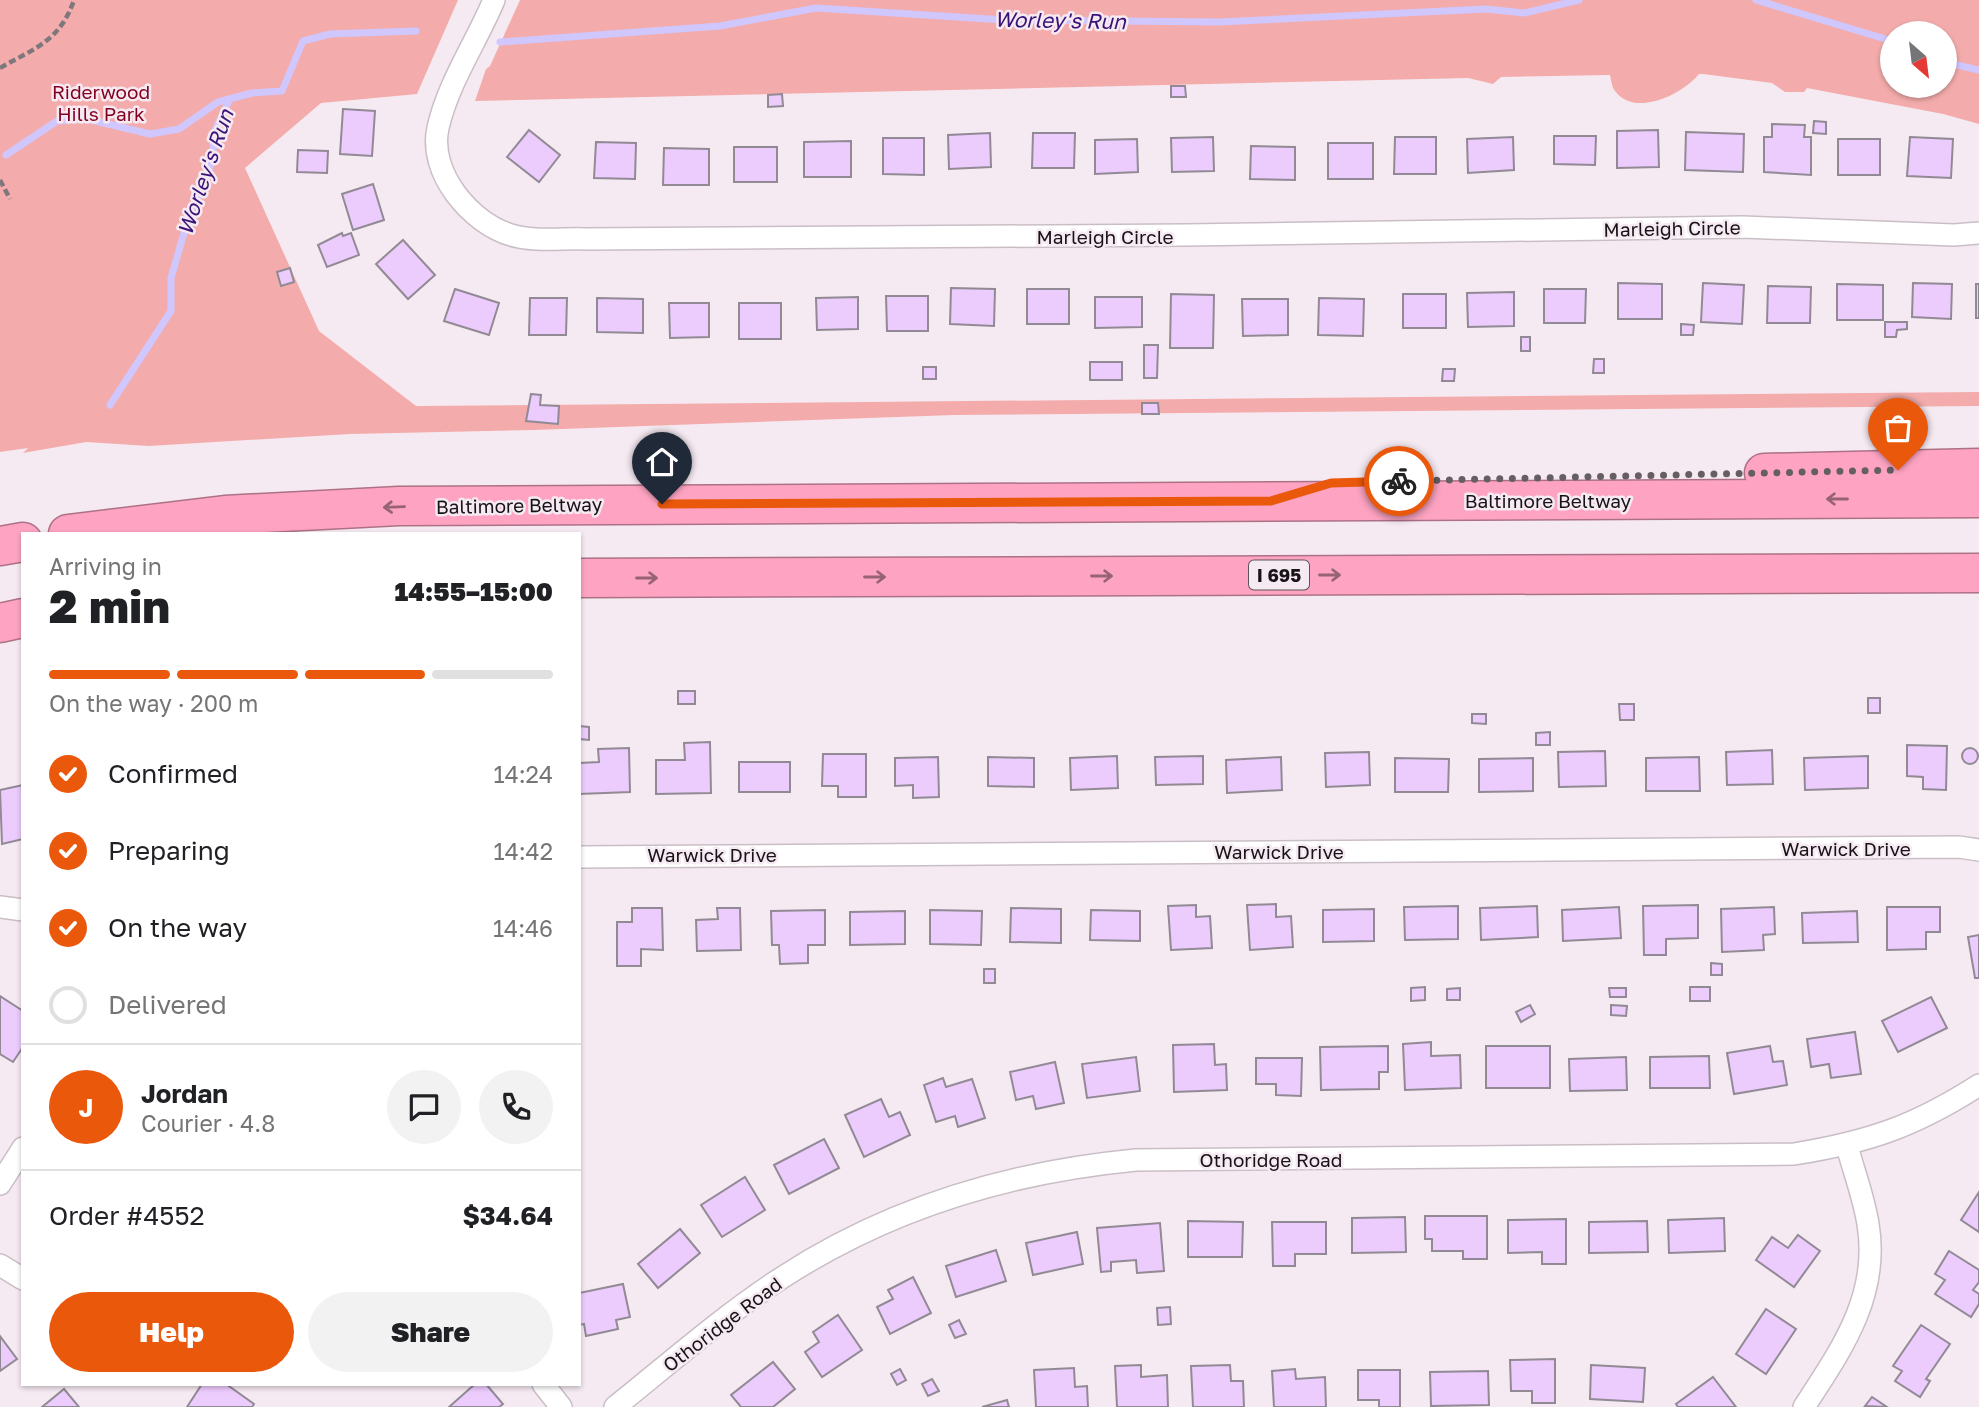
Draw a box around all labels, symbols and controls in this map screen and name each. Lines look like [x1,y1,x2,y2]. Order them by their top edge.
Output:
water label: Worley's Run [994,6,1127,34]
north arrow [1880,21,1956,98]
map controls [1880,21,1957,98]
park label: Riderwood Hills Park [52,80,150,125]
water label: Worley's Run [171,105,239,238]
street label: Marleigh Circle [1603,215,1741,241]
street label: Marleigh Circle [1036,225,1174,248]
pin [1868,398,1928,470]
icon: bag [1879,409,1917,447]
pin [632,432,692,504]
icon: home [643,443,681,481]
courier [1364,446,1434,516]
icon: bike [1380,462,1418,500]
street label: Baltimore Beltway [1465,489,1632,512]
street label: Baltimore Beltway [436,492,603,518]
one-way arrow [1826,492,1849,506]
one-way arrow [383,500,406,513]
text: Arriving in [49,552,162,580]
road number: I 695 [1249,560,1309,590]
one-way arrow [1318,568,1341,582]
one-way arrow [1091,569,1114,583]
one-way arrow [863,570,886,584]
one-way arrow [636,571,659,585]
text: 14:55–15:00 [395,576,553,607]
text: 2 min [49,578,170,633]
text: On the way · 200 m [49,689,258,717]
icon: check [49,755,87,793]
text: Confirmed [108,758,238,789]
text: 14:24 [494,760,553,788]
icon: check [49,832,87,870]
text: Preparing [108,835,230,866]
text: 14:42 [494,837,553,865]
street label: Warwick Drive [1781,837,1911,860]
street label: Warwick Drive [1214,840,1344,863]
street label: Warwick Drive [647,843,777,866]
icon: check [49,909,87,947]
text: On the way [108,912,247,943]
text: 14:46 [493,914,553,942]
text: Delivered [108,989,227,1020]
button: chat [387,1070,461,1144]
button: phone [479,1070,553,1144]
text: Jordan [141,1078,228,1109]
text: J [79,1092,93,1123]
text: Courier · 4.8 [141,1109,275,1137]
street label: Othoridge Road [1200,1148,1342,1171]
text: Order #4552 [49,1200,205,1231]
text: $34.64 [462,1200,553,1231]
street label: Othoridge Road [658,1272,786,1376]
button: Help [49,1292,294,1372]
button: Share [308,1292,553,1372]

